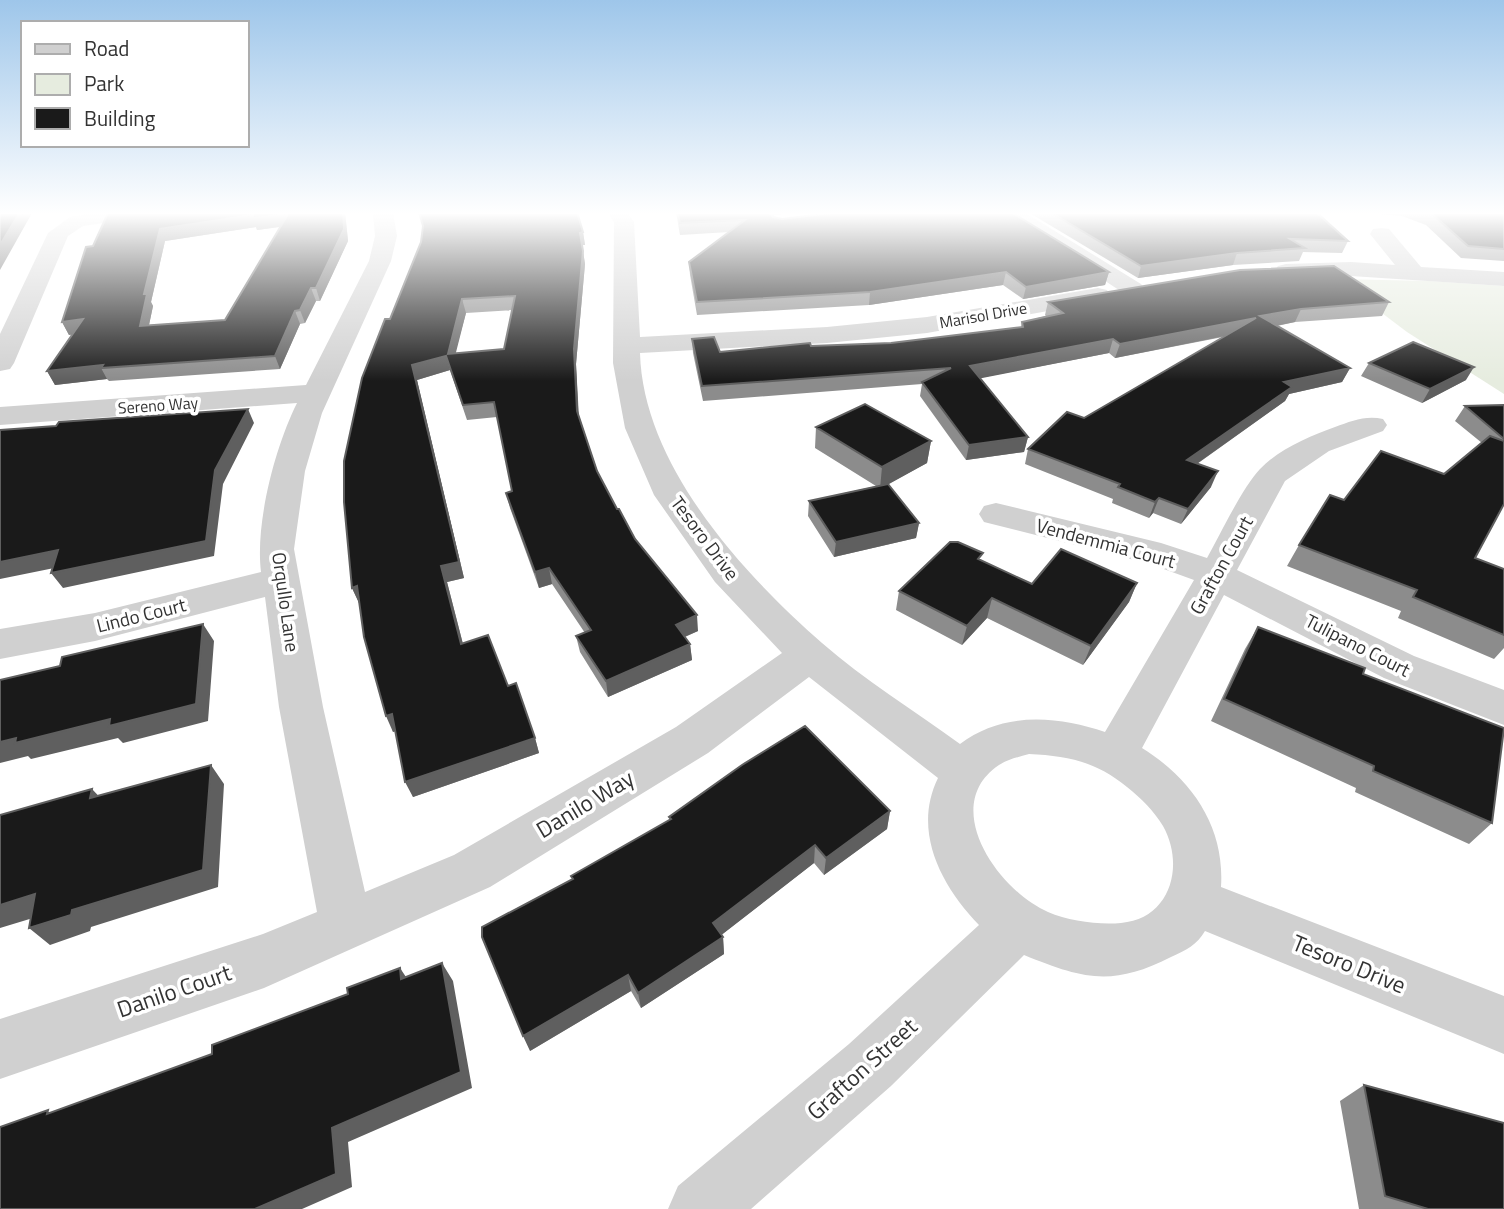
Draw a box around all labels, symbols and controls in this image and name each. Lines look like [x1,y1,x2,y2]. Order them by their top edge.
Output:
legend [21,21,248,147]
text: Road [84,32,129,64]
text: Park [84,67,124,99]
text: Building [84,102,156,134]
street label: Marisol Drive [937,295,1029,335]
street label: Sereno Way [117,390,199,420]
street label: Tesoro Drive [664,489,747,586]
street label: Vendemmia Court [1033,510,1179,575]
street label: Grafton Court [1182,510,1260,619]
street label: Orqullo Lane [265,550,308,654]
street label: Lindo Court [93,589,189,640]
street label: Tulipano Court [1301,606,1416,684]
street label: Danilo Way [529,761,640,847]
street label: Tesoro Drive [1287,925,1411,1002]
street label: Danilo Court [112,955,236,1026]
street label: Grafton Street [799,1009,925,1128]

